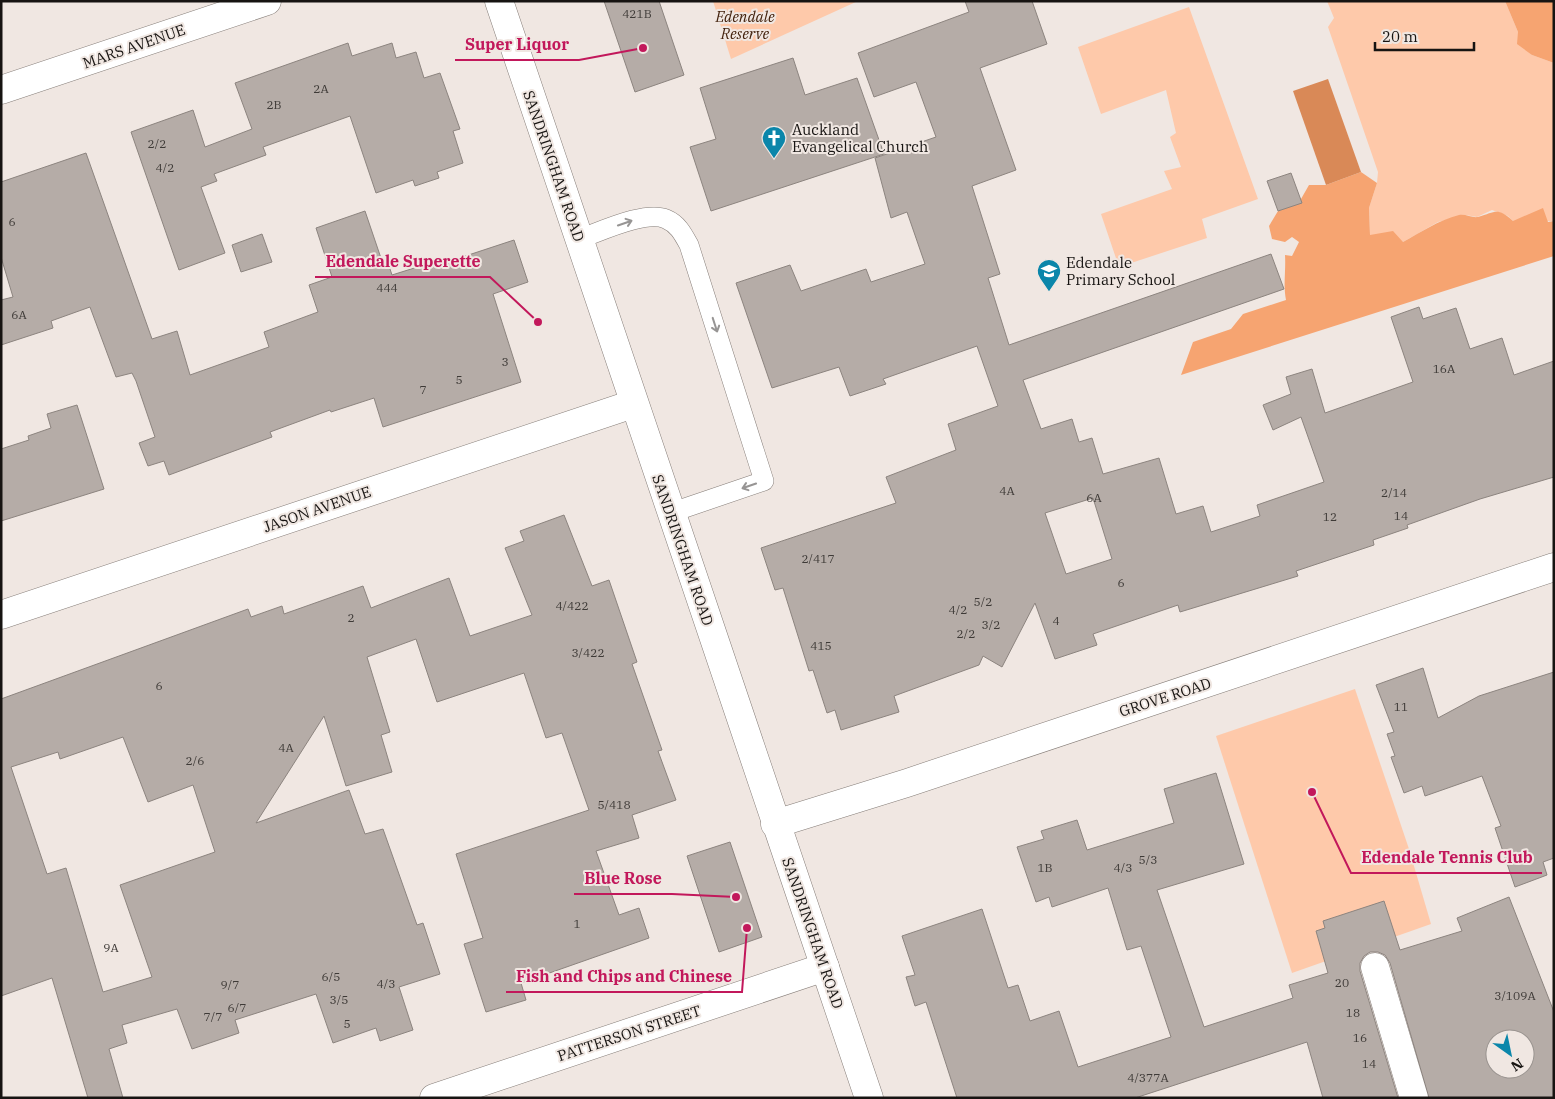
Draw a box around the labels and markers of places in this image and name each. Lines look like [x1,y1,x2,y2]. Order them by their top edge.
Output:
callout: Super Liquor [455,29,579,60]
place label: Auckland Evangelical Church [792,120,928,156]
church icon: Auckland Evangelical Church [761,125,787,159]
callout: Edendale Superette [315,246,490,277]
place label: Edendale Primary School [1066,253,1175,289]
school or university icon: Edendale Primary School [1036,258,1062,292]
callout: Edendale Tennis Club [1351,842,1542,873]
callout: Blue Rose [574,863,672,894]
callout: Fish and Chips and Chinese [506,961,742,992]

